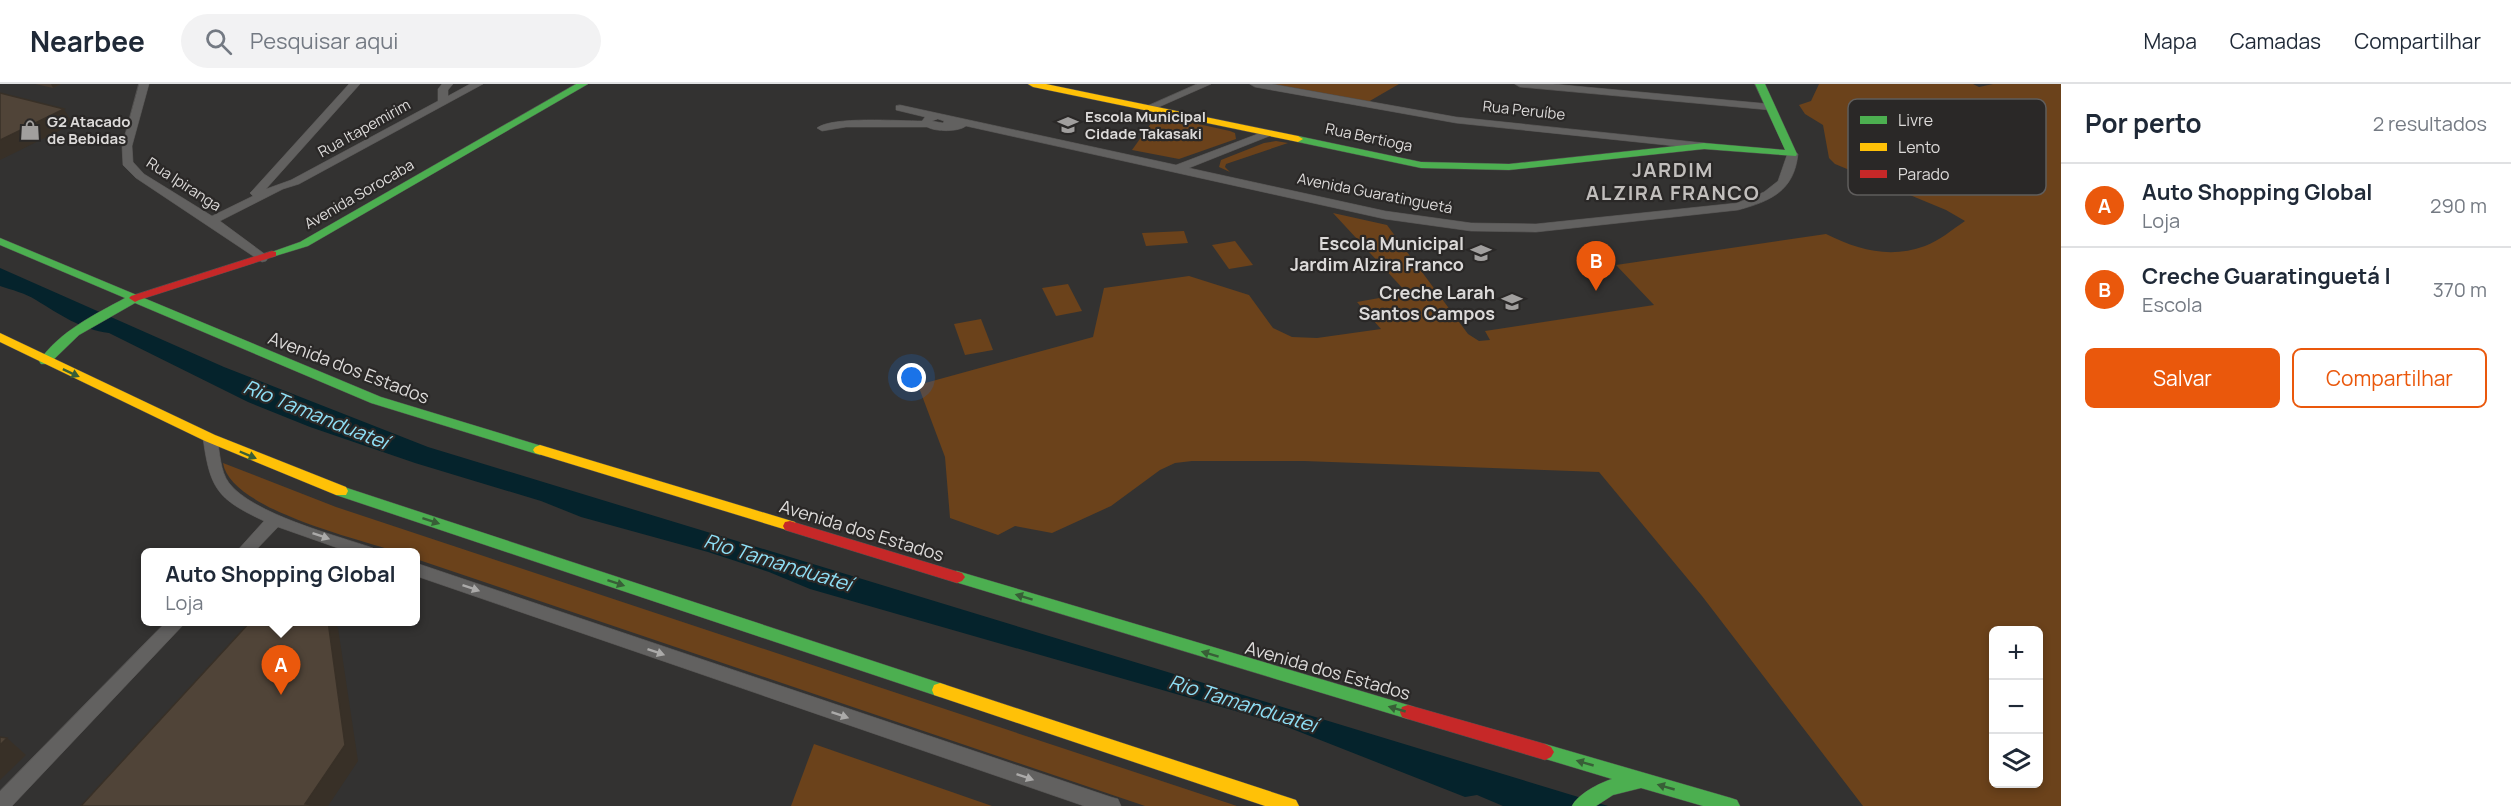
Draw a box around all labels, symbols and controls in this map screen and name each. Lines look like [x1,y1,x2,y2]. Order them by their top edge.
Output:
search box [181,14,601,68]
text: Nearbee [30,22,145,60]
icon: search [202,25,235,58]
text: Pesquisar aqui [250,26,398,56]
text: Mapa [2143,27,2197,55]
text: Camadas [2230,27,2321,55]
text: Compartilhar [2354,27,2481,55]
street label: Rua Itapemirim [314,94,414,162]
street label: Rua Peruíbe [1482,95,1567,125]
legend [1848,99,2046,195]
text: Por perto [2085,105,2202,141]
place label: Escola Municipal Cidade Takasaki [1085,106,1206,144]
text: Livre [1898,109,1933,131]
text: 2 resultados [2373,110,2487,137]
place label: G2 Atacado de Bebidas [47,111,130,149]
school or university icon: Escola Municipal Cidade Takasaki [1056,113,1080,137]
shop icon: G2 Atacado de Bebidas [18,118,42,142]
street label: Rua Bertioga [1323,118,1415,156]
text: Lento [1898,136,1940,158]
street label: Rua Ipiranga [143,152,225,216]
street label: Avenida Sorocaba [300,154,418,234]
district label: JARDIM ALZIRA FRANCO [1586,156,1760,206]
text: Parado [1898,163,1949,185]
street label: Avenida Guaratinguetá [1295,168,1455,218]
text: Auto Shopping Global [2142,177,2373,207]
text: A [2098,192,2111,219]
text: 290 m [2430,192,2487,219]
text: Loja [2142,207,2180,234]
place label: Escola Municipal Jardim Alzira Franco [1290,231,1464,276]
school or university icon: Escola Municipal Jardim Alzira Franco [1469,241,1493,265]
pin: B [1576,242,1616,291]
text: Creche Guaratinguetá I [2142,261,2391,291]
text: B [2098,276,2111,303]
text: 370 m [2433,276,2487,303]
place label: Creche Larah Santos Campos [1358,280,1495,325]
school or university icon: Creche Larah Santos Campos [1500,290,1524,314]
text: Escola [2142,291,2202,318]
street label: Avenida dos Estados [265,325,433,409]
button: Salvar [2085,348,2280,408]
button: Compartilhar [2292,348,2487,408]
your location [897,363,926,392]
one-way arrow [63,368,80,377]
water label: Rio Tamanduateí [240,373,396,457]
one-way arrow [239,450,257,460]
street label: Avenida dos Estados [777,494,947,566]
one-way arrow [422,517,440,527]
water label: Rio Tamanduateí [701,527,859,599]
one-way arrow [312,532,330,542]
popup [141,548,420,626]
text: Auto Shopping Global [165,559,396,589]
one-way arrow [607,578,625,588]
one-way arrow [462,584,480,594]
text: Loja [165,589,203,616]
one-way arrow [1014,592,1032,601]
map controls [1989,626,2043,788]
button: + [1989,626,2043,680]
street label: Avenida dos Estados [1243,635,1413,705]
pin: A [262,646,300,695]
one-way arrow [647,648,665,657]
one-way arrow [1201,649,1219,658]
water label: Rio Tamanduateí [1166,668,1324,740]
button: − [1989,680,2043,734]
one-way arrow [1388,704,1406,713]
one-way arrow [831,710,849,720]
button: layers [1989,734,2043,788]
one-way arrow [1575,758,1593,767]
one-way arrow [1016,773,1034,782]
one-way arrow [1657,782,1675,791]

